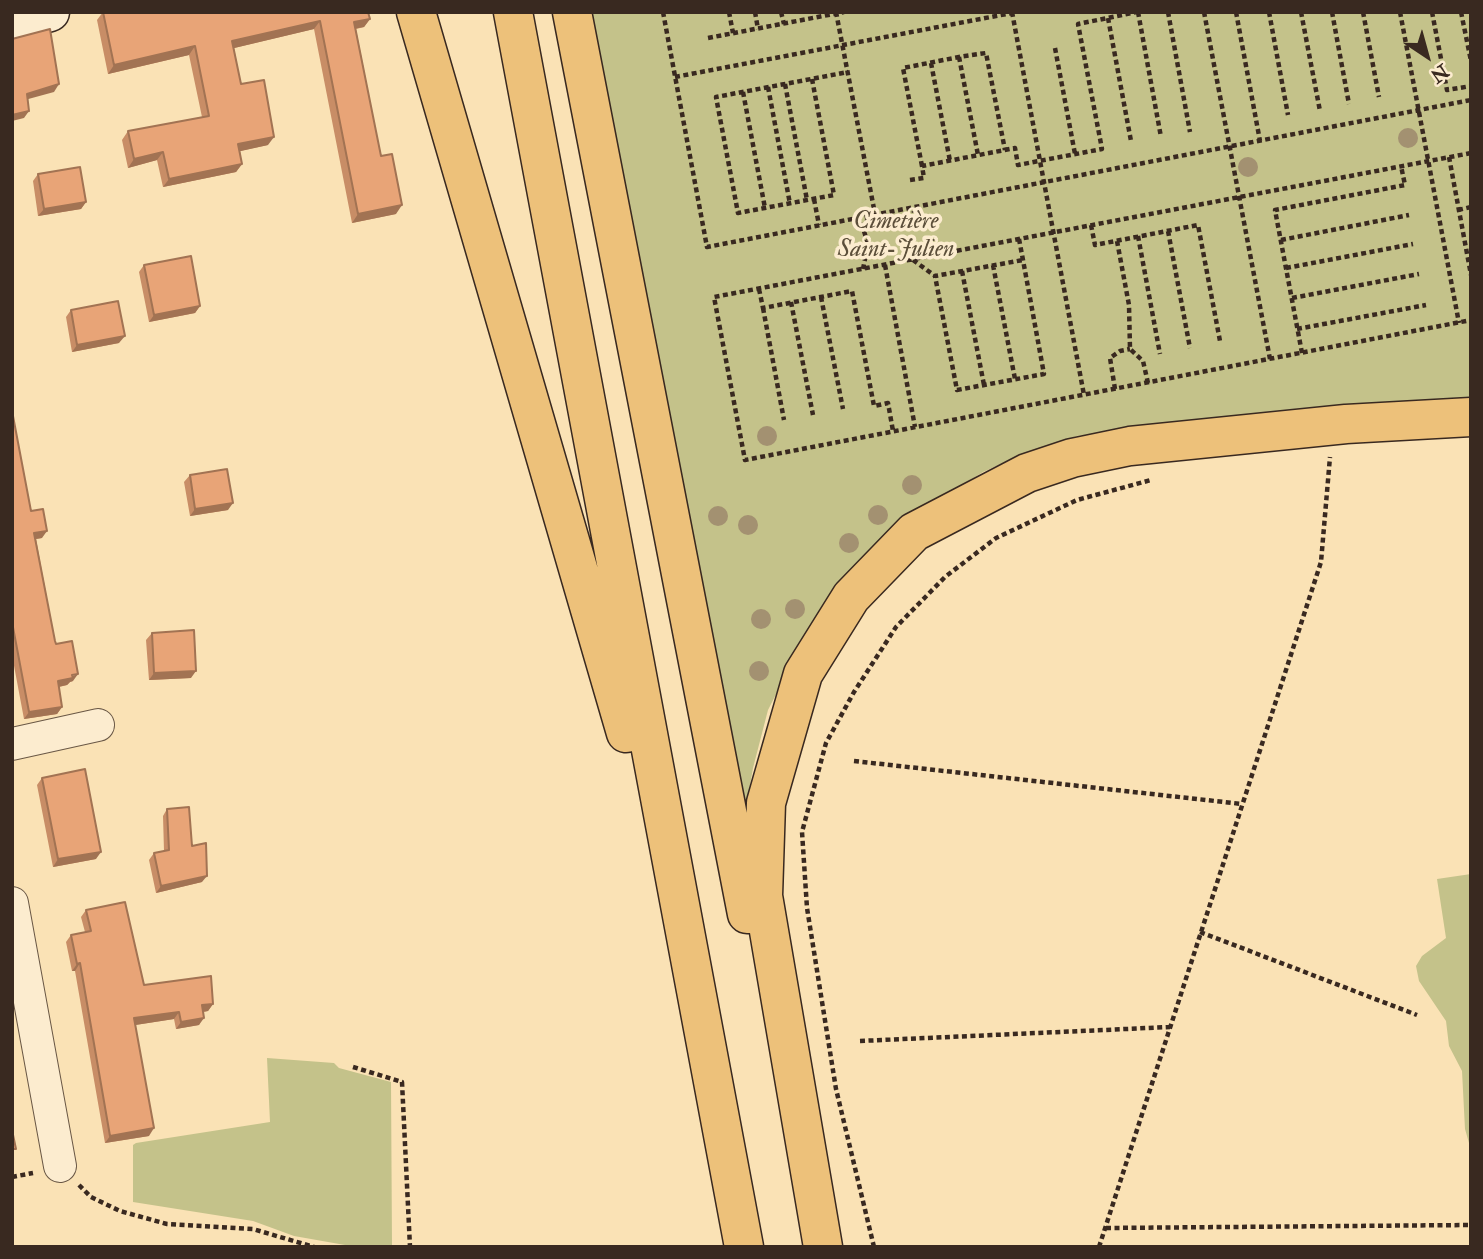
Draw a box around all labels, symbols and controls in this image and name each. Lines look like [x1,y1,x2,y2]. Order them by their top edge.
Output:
north arrow [1392,21,1462,91]
text: N [1425,58,1453,88]
park label: Cimetière Saint-Julien [838,209,954,265]

